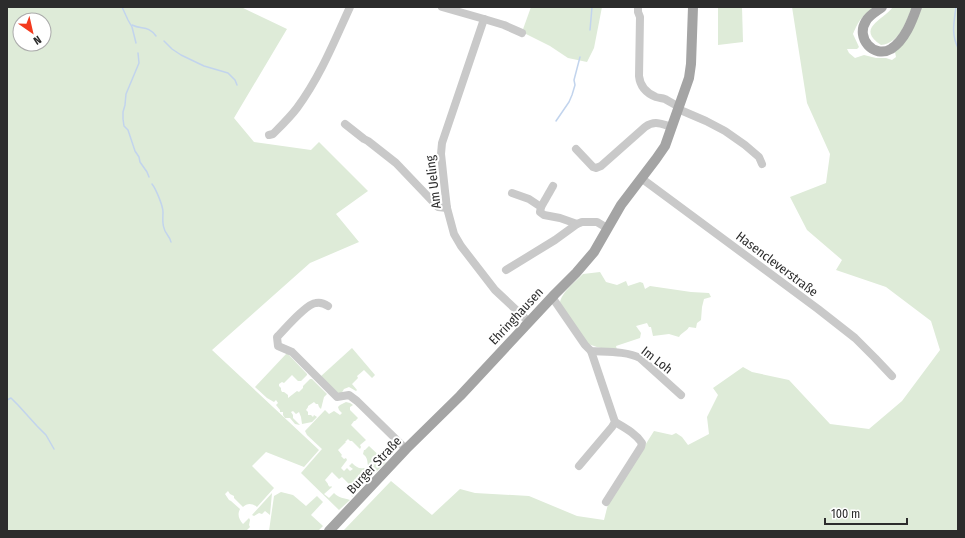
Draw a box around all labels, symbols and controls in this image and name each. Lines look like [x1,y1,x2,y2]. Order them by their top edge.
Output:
north arrow [12,12,52,52]
text: N [31,33,44,47]
street label: Am Ueling [422,154,444,210]
street label: Hasencleverstraße [733,228,821,300]
street label: Ehringhausen [486,284,546,348]
street label: Im Loh [638,343,676,377]
street label: Burger Straße [344,433,404,497]
scale bar [825,500,907,526]
text: 100 m [831,507,860,521]

